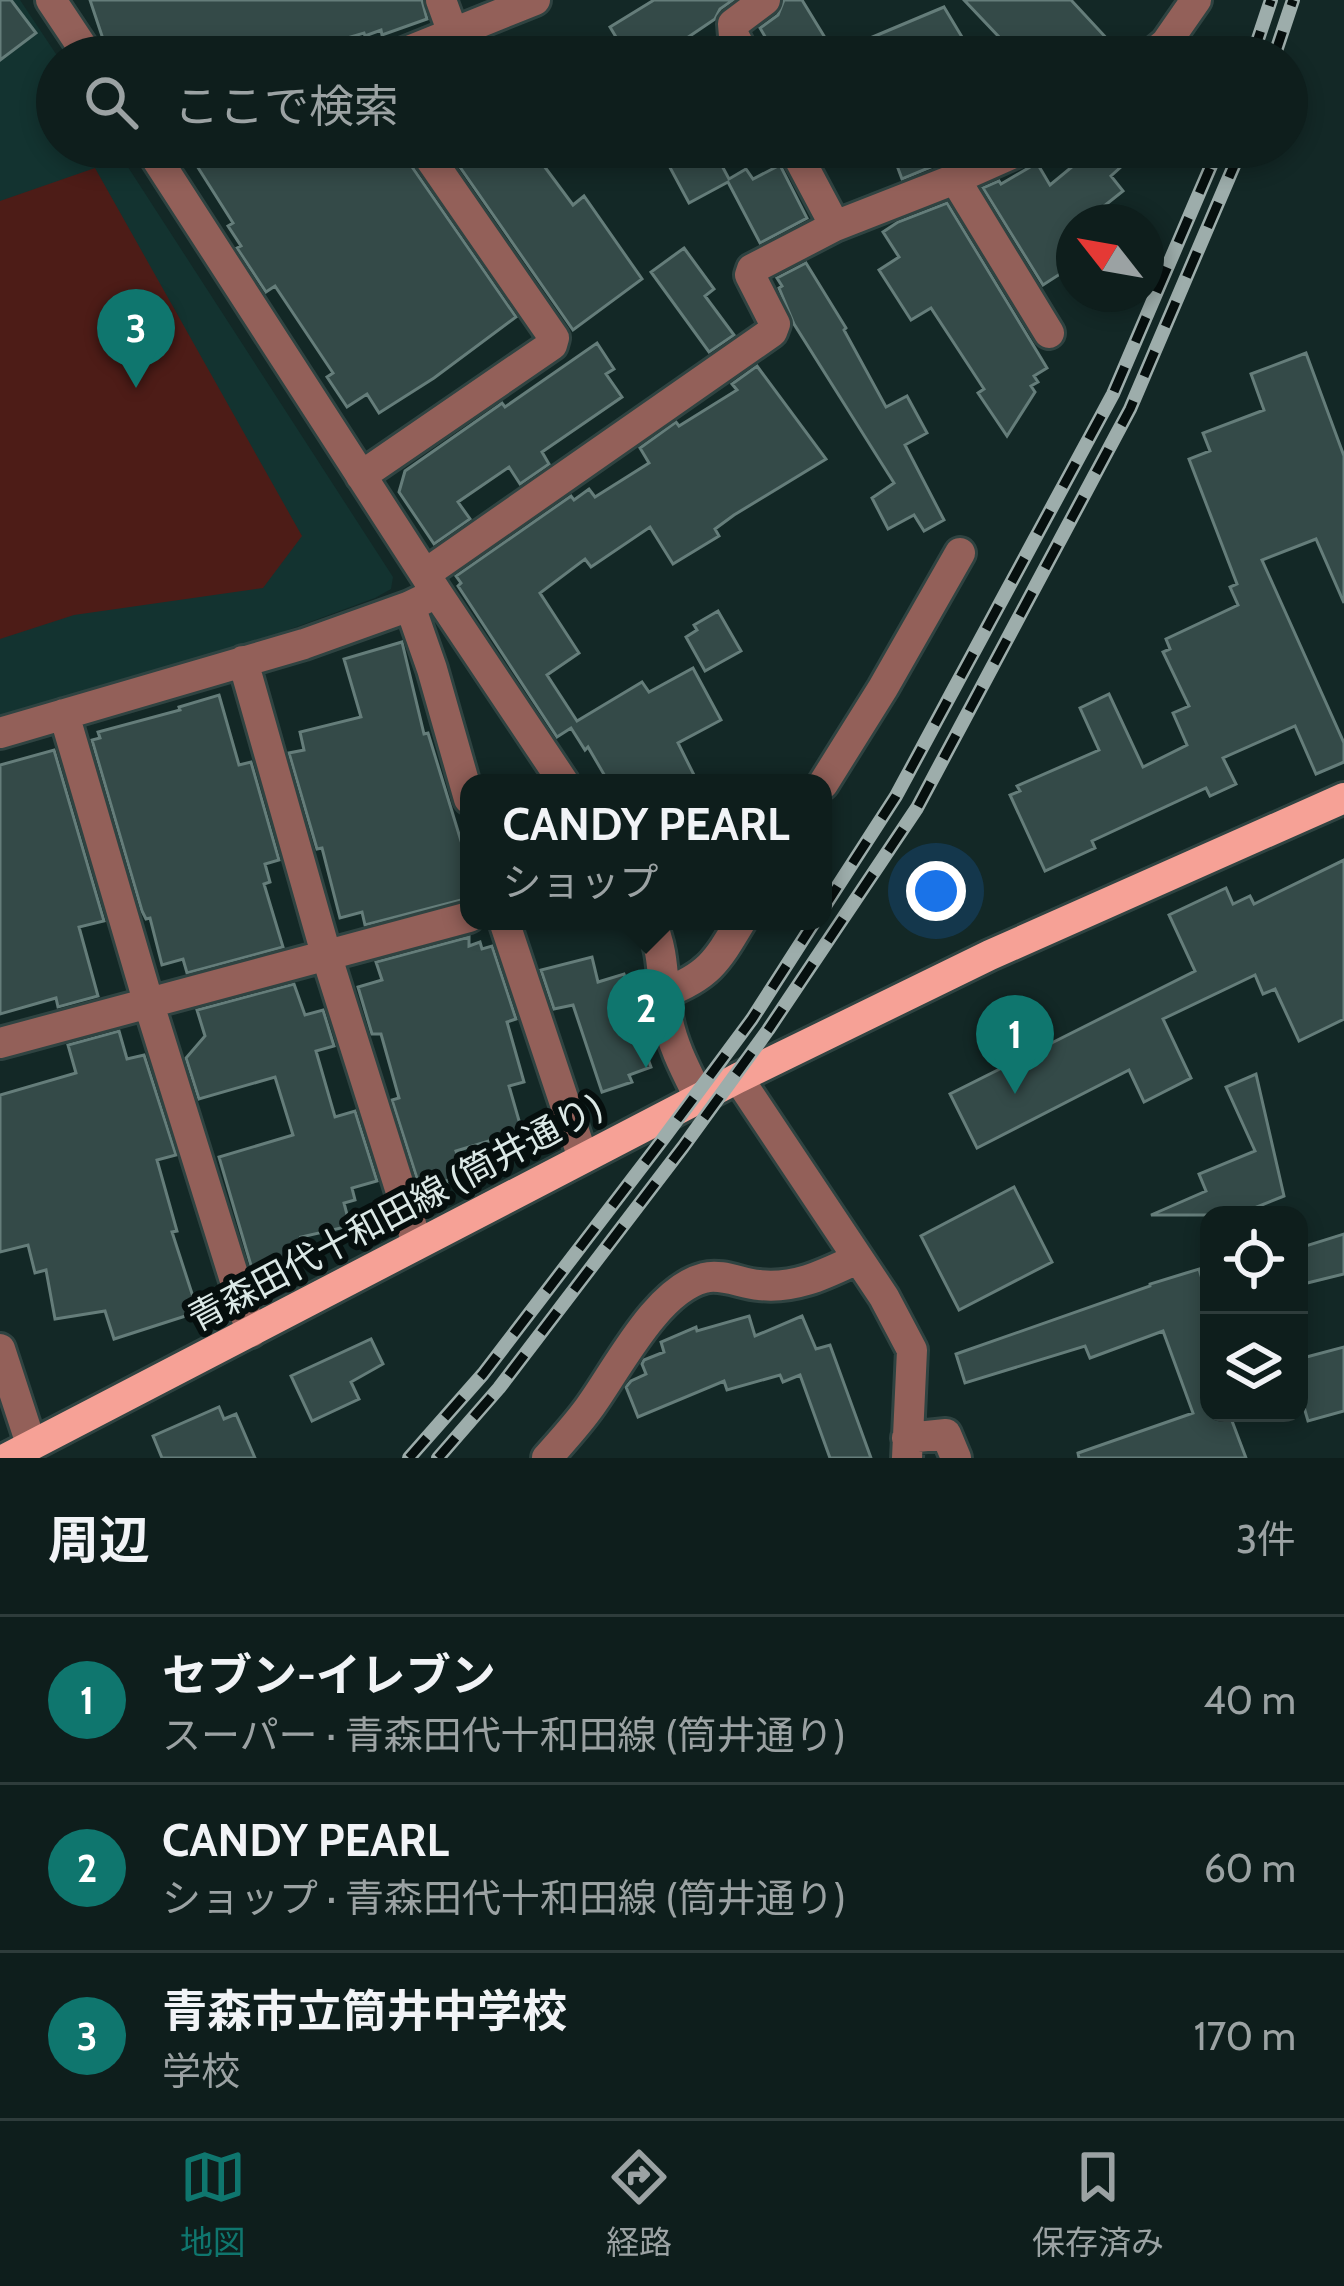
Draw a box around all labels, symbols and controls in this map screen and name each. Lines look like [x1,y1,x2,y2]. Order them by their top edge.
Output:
search box [36,36,1308,168]
icon: search [78,69,144,135]
text: ここで検索 [174,79,399,133]
north arrow [1056,204,1164,312]
pin: 3 [97,289,175,388]
popup [460,774,832,930]
text: CANDY PEARL [503,797,789,851]
text: ショップ [503,858,659,906]
your location [906,861,966,921]
pin: 2 [607,969,685,1068]
pin: 1 [976,995,1054,1094]
street label: 青森田代十和田線 (筒井通り) [180,1084,610,1340]
map controls [1200,1206,1308,1422]
button: locate [1200,1206,1308,1314]
button: layers [1200,1314,1308,1422]
text: 周辺 [48,1509,150,1571]
text: 3件 [1236,1515,1296,1563]
text: セブン-イレブン [162,1648,496,1702]
text: 1 [80,1676,94,1724]
text: 40 m [1203,1676,1296,1724]
text: スーパー · 青森田代十和田線 (筒井通り) [162,1711,846,1759]
text: CANDY PEARL [162,1813,449,1867]
text: 2 [77,1844,97,1892]
text: 60 m [1204,1844,1296,1892]
text: ショップ · 青森田代十和田線 (筒井通り) [162,1874,846,1922]
text: 青森市立筒井中学校 [162,1984,567,2038]
text: 3 [76,2012,98,2060]
text: 170 m [1194,2012,1296,2060]
text: 学校 [162,2047,240,2095]
tab: 地図 [180,2144,246,2264]
tab: 経路 [606,2144,672,2264]
tab: 保存済み [1032,2144,1164,2264]

